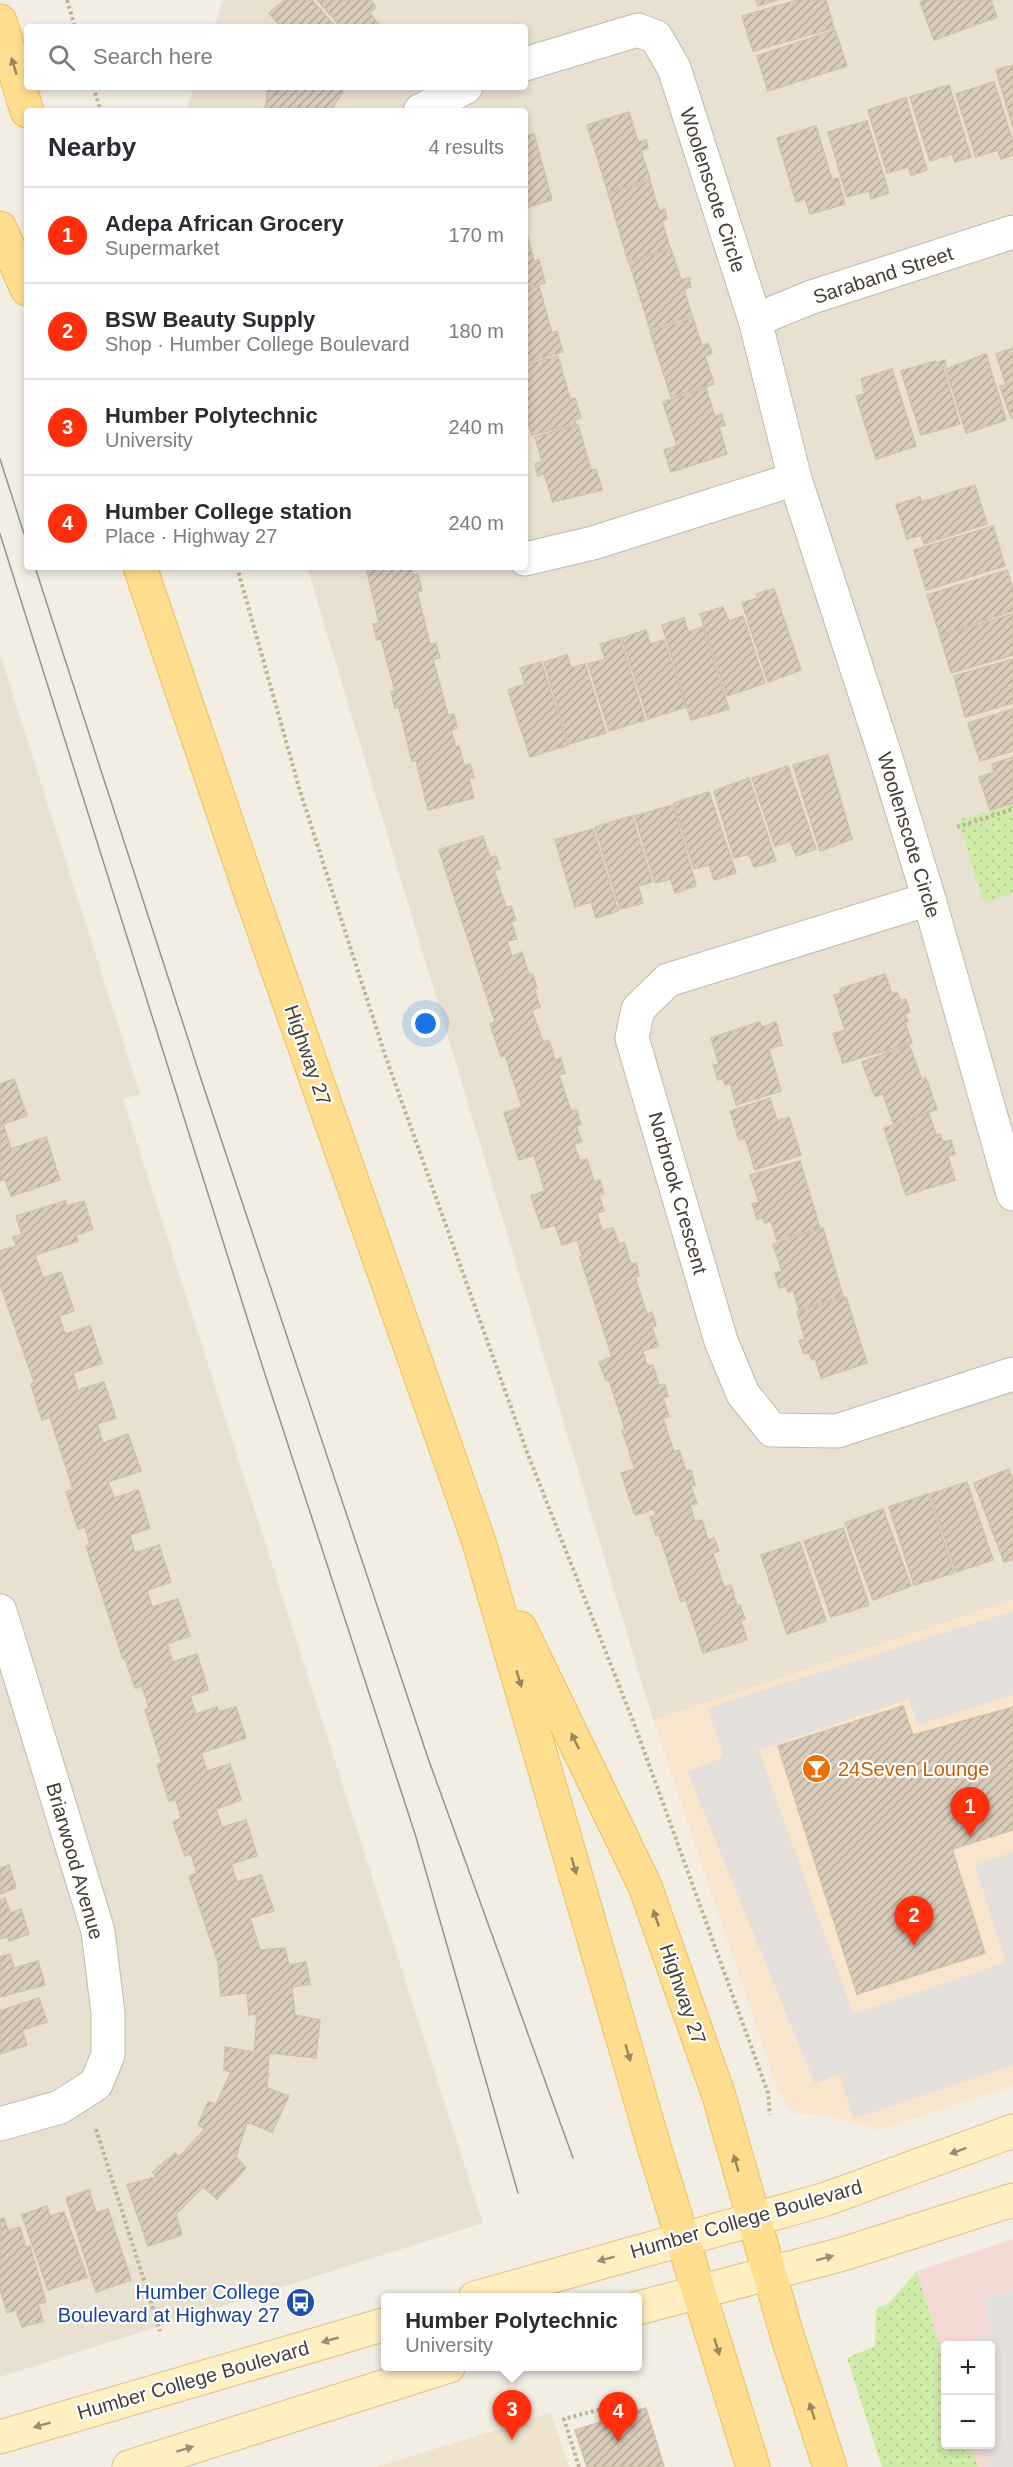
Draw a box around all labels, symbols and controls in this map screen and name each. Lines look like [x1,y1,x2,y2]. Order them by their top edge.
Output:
search box [24,24,528,90]
icon: search [45,41,78,74]
text: Search here [93,44,213,69]
one-way arrow [9,57,18,75]
street label: Woolenscote Circle [676,105,750,275]
text: Nearby [48,132,136,162]
text: 4 results [428,136,504,158]
text: Adepa African Grocery [105,211,344,236]
text: 1 [62,224,73,246]
text: 170 m [448,224,504,246]
text: Supermarket [105,237,220,259]
street label: Saraband Street [810,242,956,308]
text: BSW Beauty Supply [105,307,315,332]
text: 2 [62,320,73,342]
text: 180 m [448,320,504,342]
text: Shop · Humber College Boulevard [105,333,410,355]
text: Humber Polytechnic [105,403,318,428]
text: 3 [62,416,73,438]
text: 240 m [448,416,504,438]
text: University [105,429,193,451]
text: Humber College station [105,499,352,524]
text: 4 [62,512,73,534]
text: 240 m [448,512,504,534]
text: Place · Highway 27 [105,525,277,547]
street label: Woolenscote Circle [873,750,945,920]
street label: Highway 27 [281,1002,335,1108]
your location [411,1009,440,1038]
street label: Norbrook Crescent [644,1109,712,1277]
one-way arrow [515,1670,524,1688]
one-way arrow [570,1732,579,1749]
bar icon: 24Seven Lounge [801,1753,833,1785]
place label: 24Seven Lounge [838,1758,989,1780]
street label: Briarwood Avenue [42,1780,108,1942]
pin: 1 [950,1788,990,1837]
one-way arrow [569,1857,579,1875]
pin: 2 [894,1896,934,1946]
one-way arrow [651,1909,661,1927]
street label: Highway 27 [656,1941,710,2047]
one-way arrow [624,2044,633,2062]
one-way arrow [949,2147,967,2157]
one-way arrow [731,2154,740,2172]
street label: Humber College Boulevard [628,2175,864,2263]
one-way arrow [817,2253,835,2262]
one-way arrow [597,2255,615,2264]
place label: Humber College Boulevard at Highway 27 [58,2281,280,2326]
bus stop icon: Humber College Boulevard at Highway 27 [285,2287,317,2319]
popup [381,2293,642,2371]
text: Humber Polytechnic [405,2308,618,2333]
text: University [405,2334,493,2356]
street label: Humber College Boulevard [75,2336,311,2424]
one-way arrow [321,2336,339,2345]
one-way arrow [713,2338,722,2356]
map controls [941,2341,995,2449]
button: + [941,2341,995,2395]
pin: 3 [492,2390,532,2440]
pin: 4 [598,2392,638,2442]
button: − [941,2395,995,2449]
one-way arrow [807,2402,817,2420]
one-way arrow [33,2421,51,2430]
one-way arrow [176,2444,194,2454]

